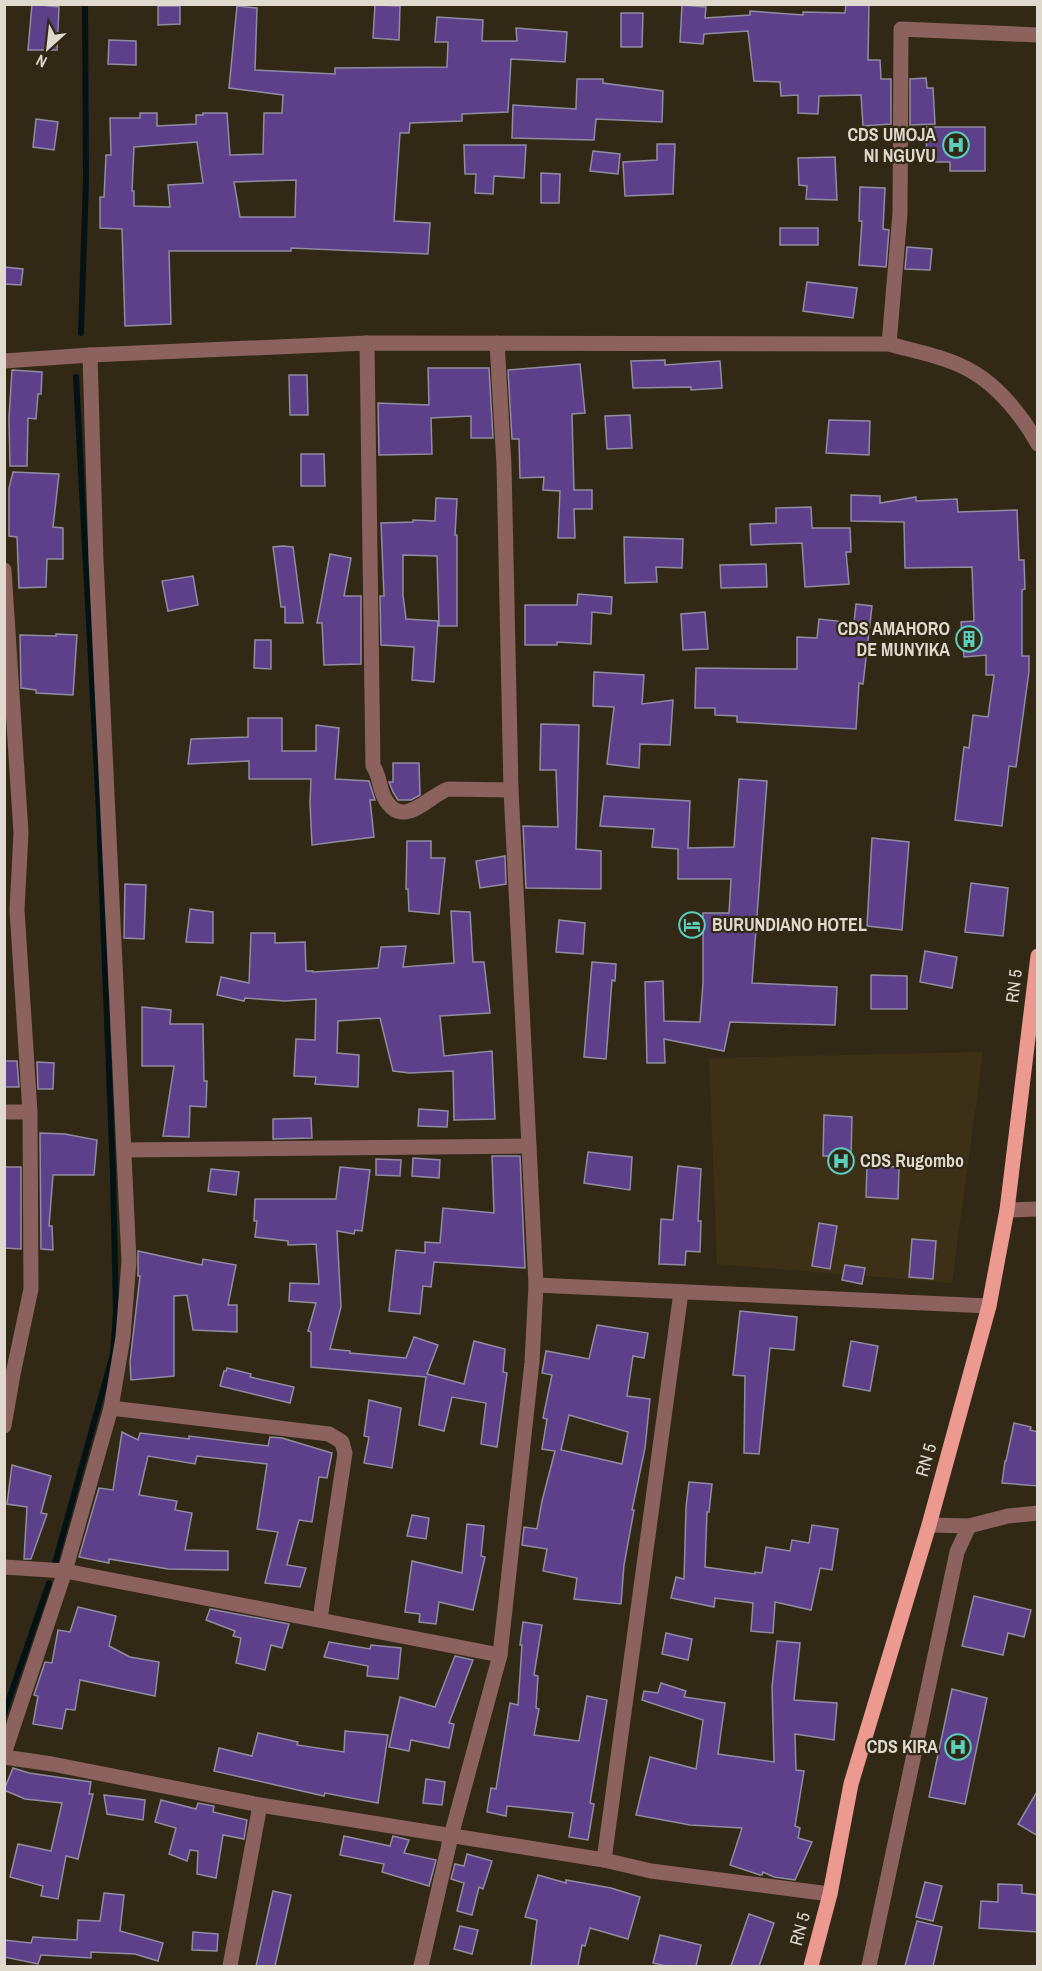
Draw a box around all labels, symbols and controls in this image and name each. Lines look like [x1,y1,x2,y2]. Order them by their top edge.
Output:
north arrow [18,18,78,78]
text: N [32,49,50,73]
place label: CDS UMOJA NI NGUVU [847,122,936,168]
hospital icon: CDS UMOJA NI NGUVU [941,130,971,160]
place label: CDS AMAHORO DE MUNYIKA [837,616,950,662]
building icon: CDS AMAHORO DE MUNYIKA [954,624,984,654]
hotel icon: BURUNDIANO HOTEL [677,910,707,940]
place label: BURUNDIANO HOTEL [712,912,867,937]
street label: RN 5 [999,968,1028,1004]
hospital icon: CDS Rugombo [826,1146,856,1176]
place label: CDS Rugombo [860,1148,964,1173]
street label: RN 5 [909,1440,942,1479]
hospital icon: CDS KIRA [943,1732,973,1762]
place label: CDS KIRA [867,1734,938,1759]
street label: RN 5 [783,1909,816,1948]

